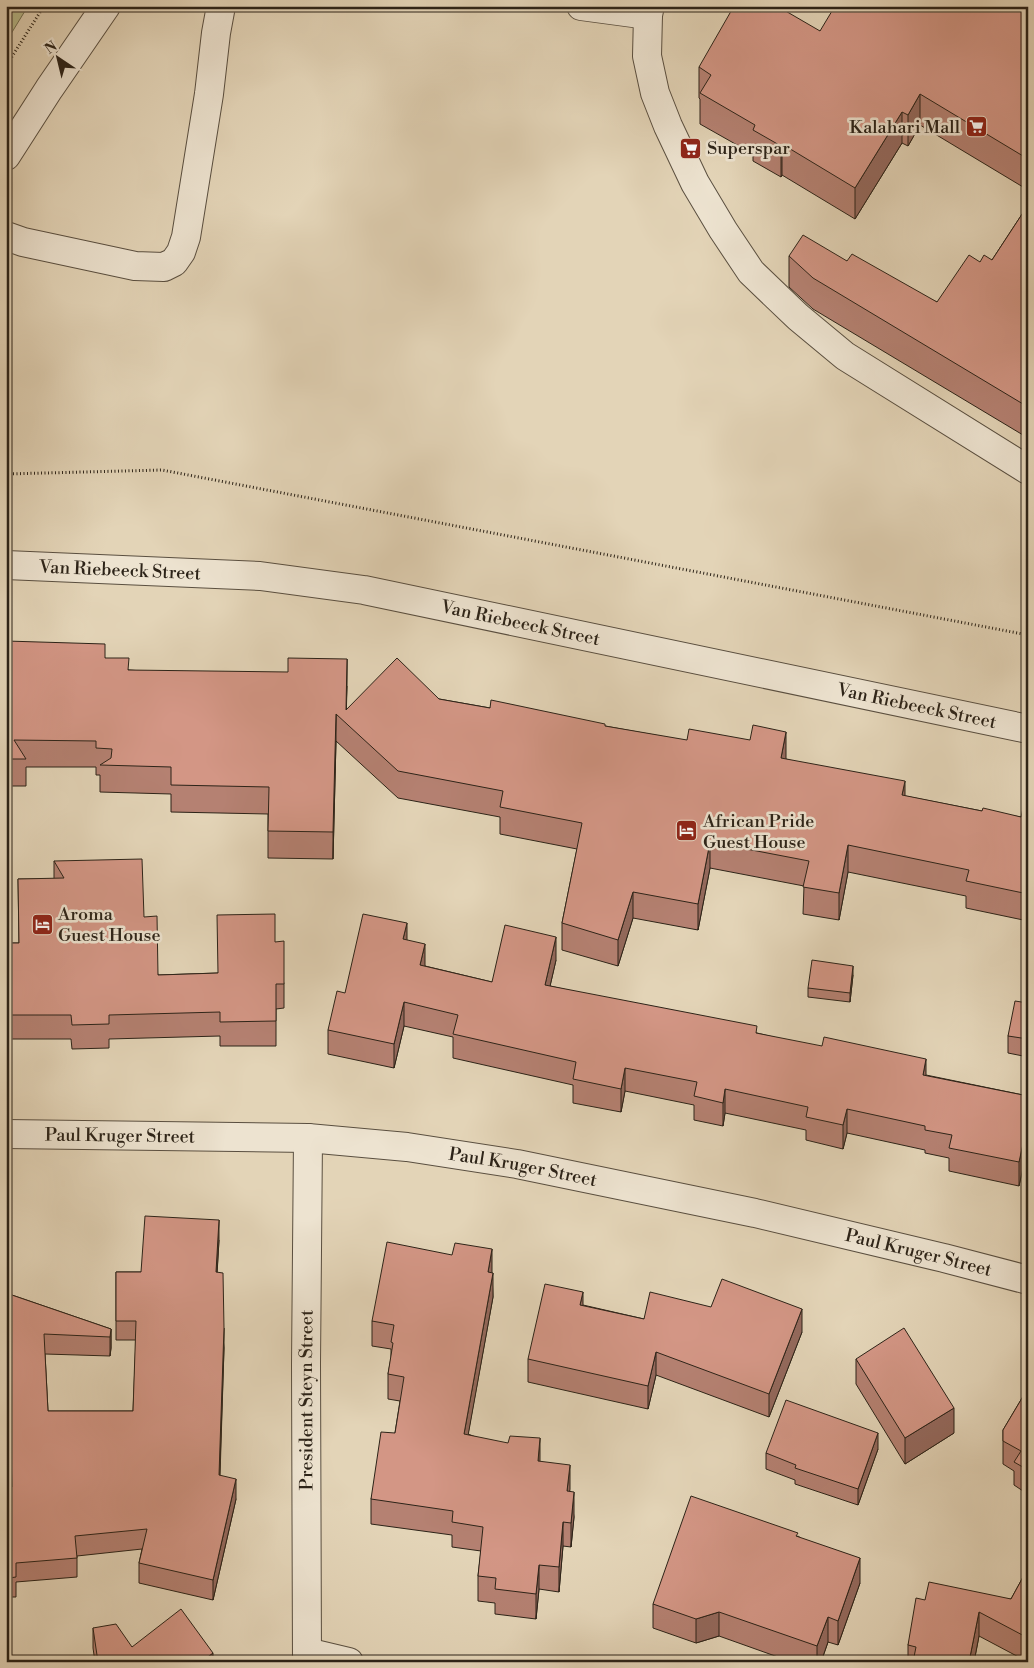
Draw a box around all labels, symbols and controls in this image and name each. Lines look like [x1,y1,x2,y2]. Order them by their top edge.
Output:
north arrow [32,32,82,82]
text: N [41,38,61,59]
supermarket icon: Kalahari Mall [964,115,988,139]
place label: Kalahari Mall [849,116,961,139]
supermarket icon: Superspar [679,136,703,160]
place label: Superspar [707,137,790,160]
street label: Van Riebeeck Street [37,555,202,585]
street label: Van Riebeeck Street [438,595,603,651]
street label: Van Riebeeck Street [834,678,999,734]
place label: African Pride Guest House [702,810,814,854]
hotel icon: African Pride Guest House [675,819,699,843]
place label: Aroma Guest House [57,903,161,947]
hotel icon: Aroma Guest House [30,912,54,936]
street label: Paul Kruger Street [45,1123,196,1148]
street label: Paul Kruger Street [447,1142,600,1192]
street label: Paul Kruger Street [843,1223,995,1282]
street label: President Steyn Street [294,1309,318,1490]

